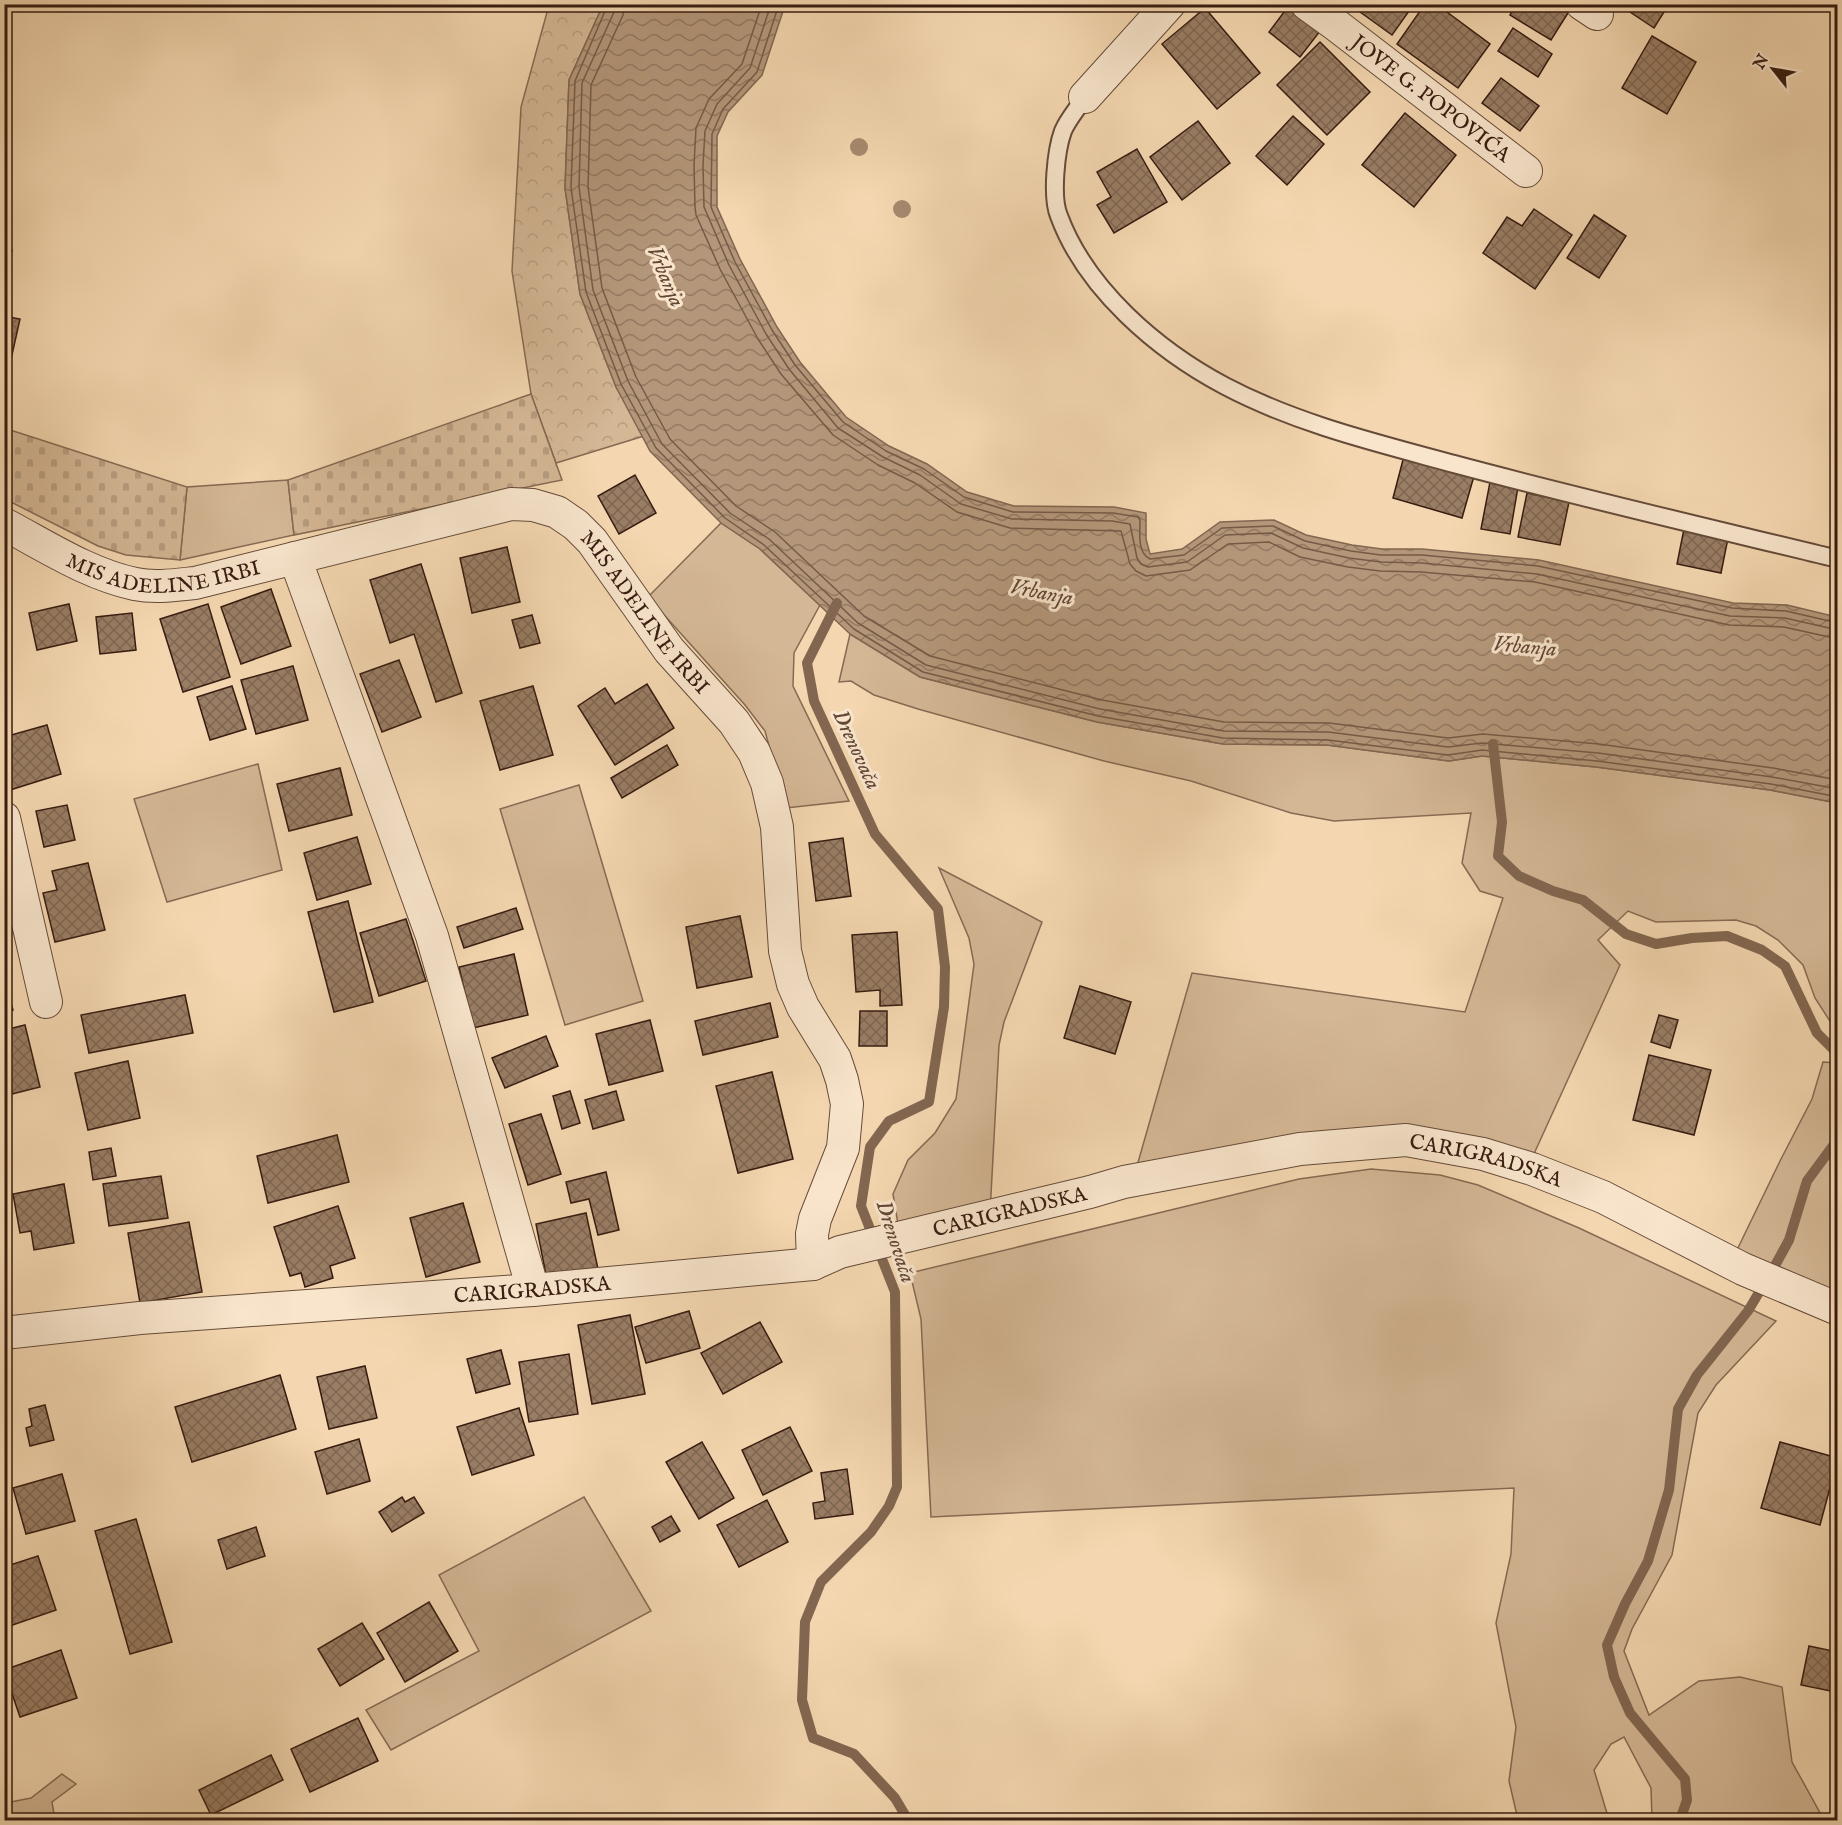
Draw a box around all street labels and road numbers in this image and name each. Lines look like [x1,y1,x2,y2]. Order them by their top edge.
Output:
street label: JOVE G. POPOVIĆA [1344,28,1516,170]
street label: MIS ADELINE IRBI [574,525,715,701]
street label: MIS ADELINE IRBI [61,548,263,601]
street label: CARIGRADSKA [1407,1129,1567,1195]
street label: CARIGRADSKA [930,1181,1090,1244]
street label: CARIGRADSKA [453,1271,613,1311]

